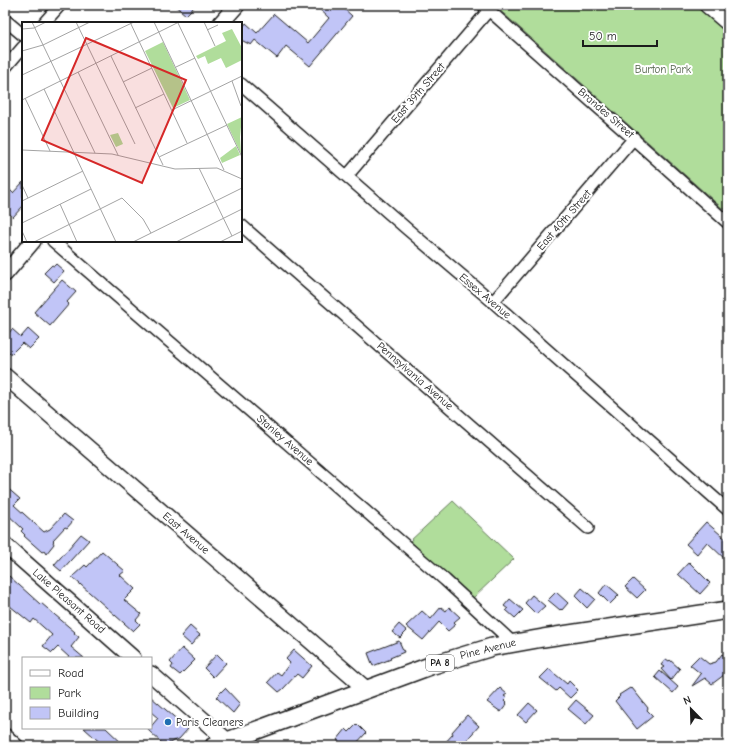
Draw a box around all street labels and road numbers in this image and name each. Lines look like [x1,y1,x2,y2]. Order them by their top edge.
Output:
street label: East 39th Street [388,60,448,126]
street label: Brandes Street [575,85,637,141]
street label: East 40th Street [534,186,594,253]
street label: Essex Avenue [456,271,514,322]
street label: Pennsylvania Avenue [374,339,456,413]
street label: Stanley Avenue [254,412,316,468]
street label: East Avenue [160,509,212,557]
street label: Lake Pleasant Road [30,566,108,636]
street label: Pine Avenue [459,636,518,662]
road number: PA 8 [426,655,454,671]

